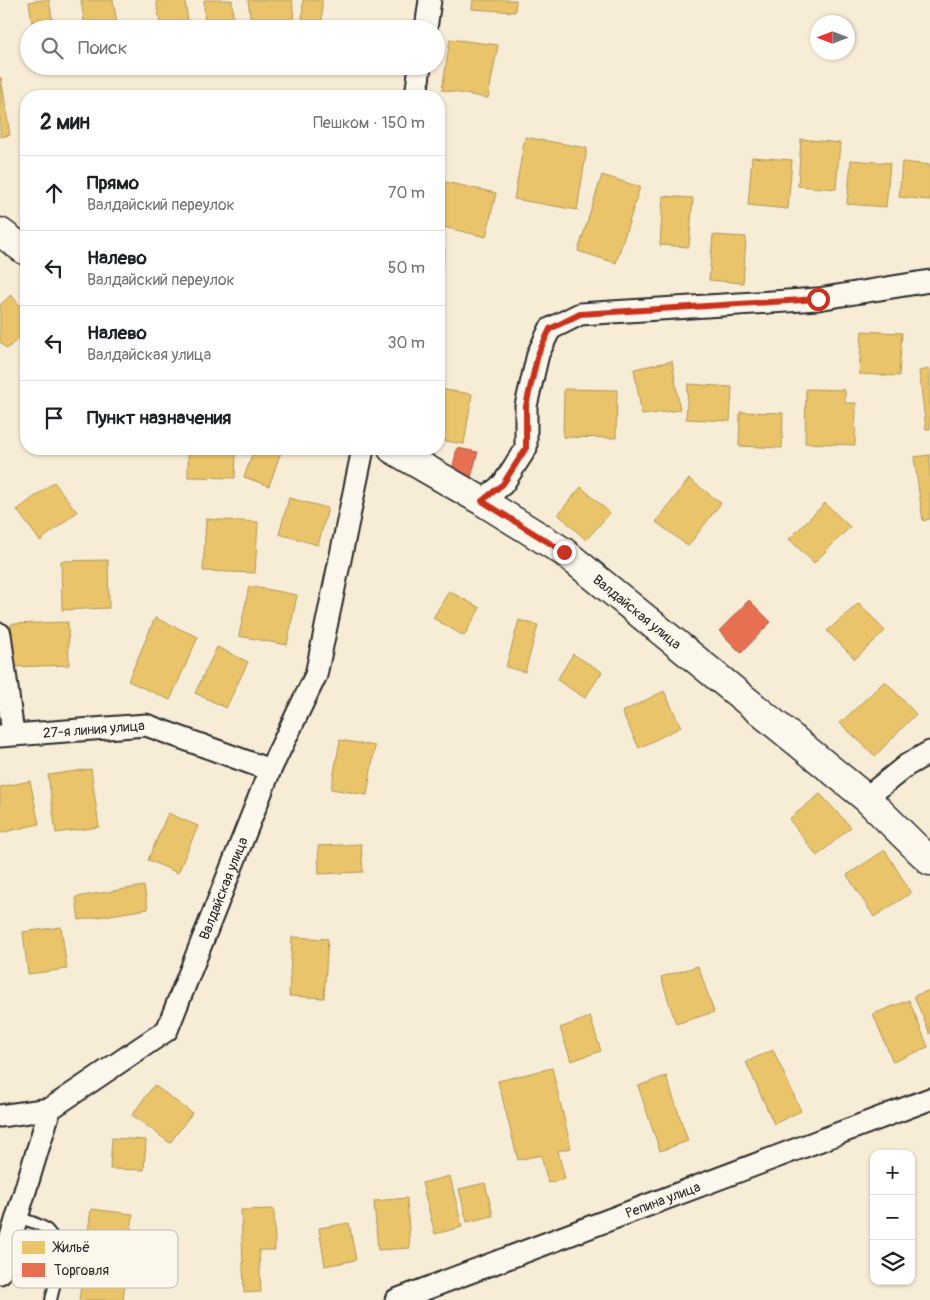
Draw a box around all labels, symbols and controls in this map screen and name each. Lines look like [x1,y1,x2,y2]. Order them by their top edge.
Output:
north arrow [810,15,855,60]
search box [20,20,445,75]
icon: search [38,34,66,62]
text: Поиск [78,36,128,60]
text: 2 мин [40,109,90,136]
text: Пешком · 150 m [313,113,425,133]
text: Прямо [87,171,139,195]
icon: ahead [40,179,68,207]
text: 70 m [388,183,425,203]
text: Валдайский переулок [87,195,235,215]
text: Налево [87,246,147,270]
icon: left [40,254,68,282]
text: 50 m [388,258,425,278]
text: Валдайский переулок [87,270,235,290]
route start [807,288,830,311]
text: Налево [87,321,147,345]
icon: left [40,329,68,357]
text: 30 m [387,333,425,353]
text: Валдайская улица [87,345,211,365]
icon: arrive [40,404,68,432]
text: Пункт назначения [87,406,231,430]
route end [553,541,576,564]
street label: Валдайская улица [589,571,685,653]
street label: 27-я линия улица [42,717,145,742]
street label: Валдайская улица [196,835,252,942]
map controls [870,1150,915,1285]
button: + [870,1150,915,1195]
street label: Репина улица [623,1178,703,1222]
button: − [870,1195,915,1240]
legend [12,1230,178,1288]
text: Жильё [52,1239,90,1256]
button: layers [870,1240,915,1285]
text: Торговля [54,1262,109,1279]

